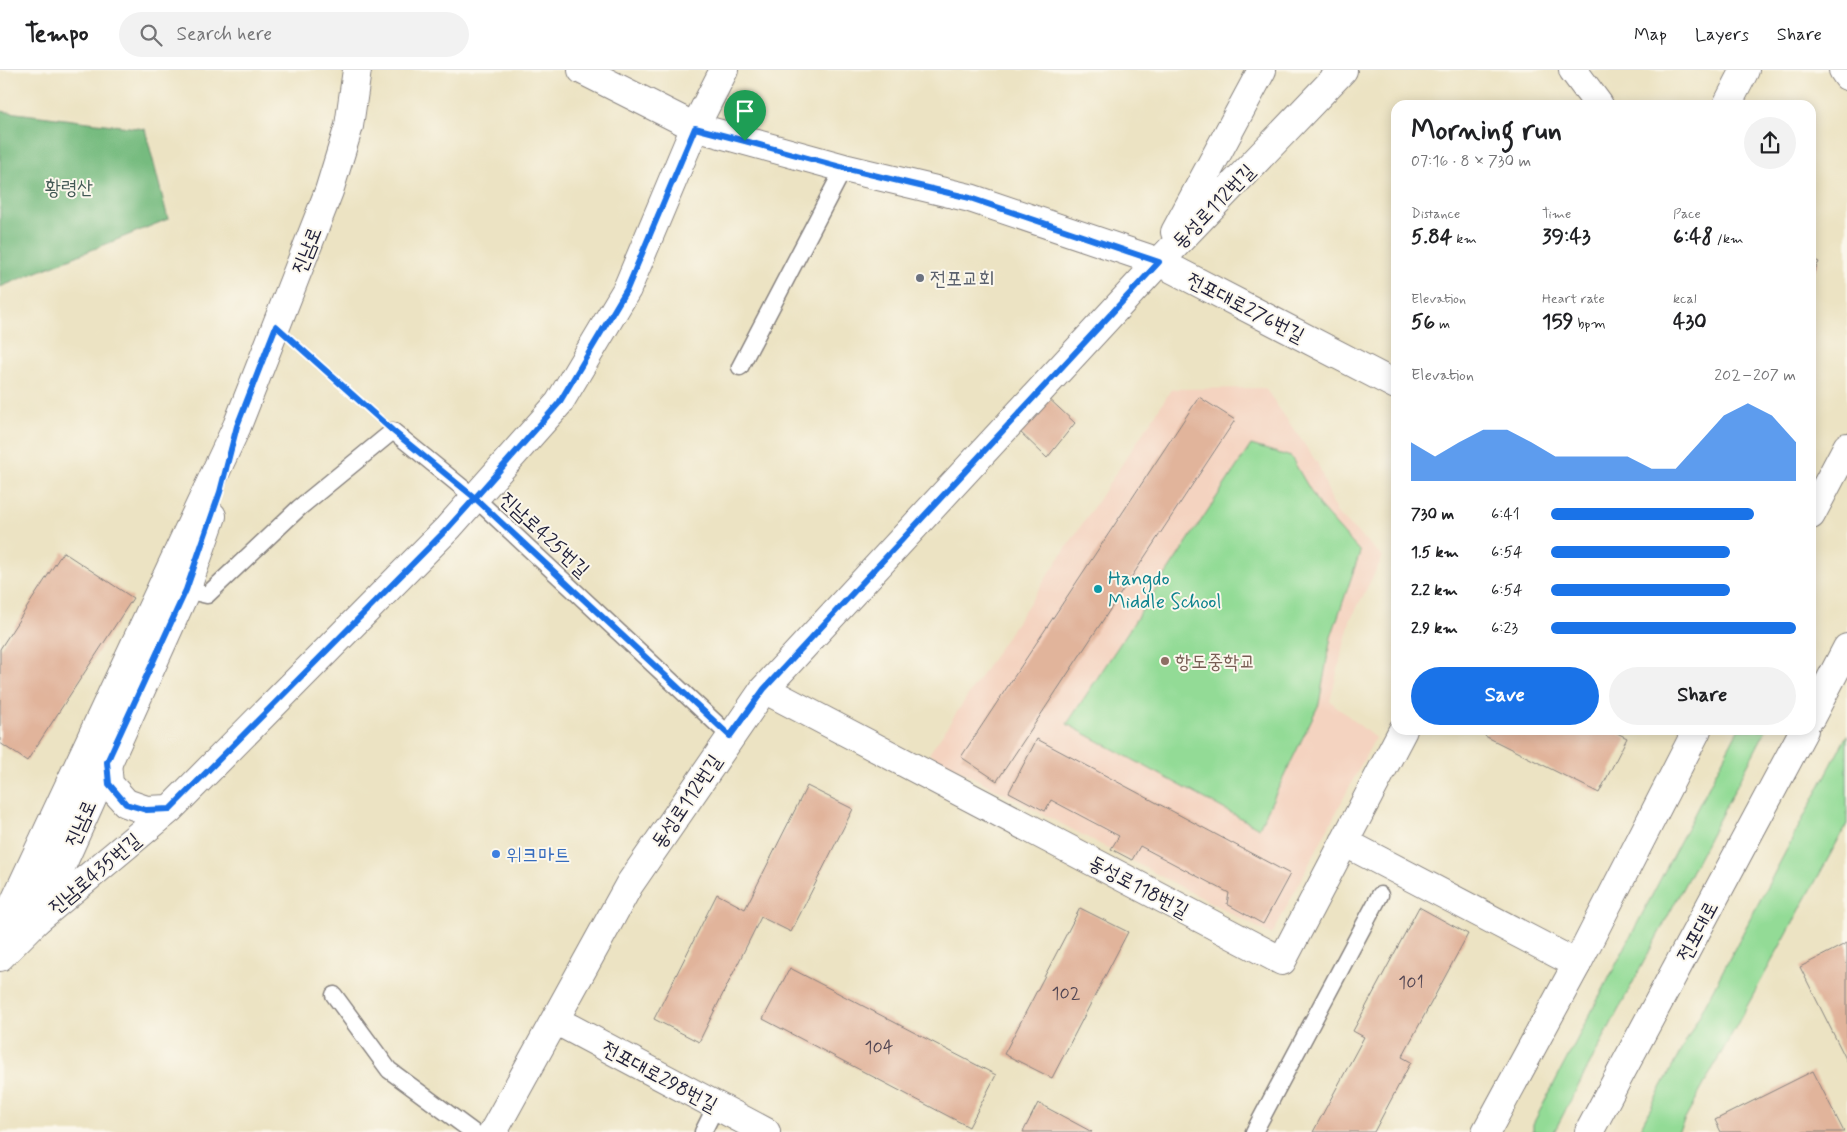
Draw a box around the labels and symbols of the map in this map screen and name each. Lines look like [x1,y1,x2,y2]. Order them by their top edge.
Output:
pin [724,90,766,141]
street label: 동성로112번길 [1167,159,1261,255]
park label: 황령산 [45,175,93,202]
street label: 진남로 [286,223,329,278]
place label: 전포교회 [930,266,994,293]
street label: 전포대로276번길 [1182,267,1309,350]
marker: 전포교회 [914,272,926,284]
street label: 진남로425번길 [493,486,595,584]
place label: Hangdo Middle School [1108,566,1221,616]
marker: Hangdo Middle School [1092,583,1104,595]
place label: 항도중학교 [1175,649,1255,676]
marker: 항도중학교 [1159,655,1171,667]
street label: 동성로112번길 [646,749,729,854]
street label: 진남로 [59,796,104,851]
street label: 진남로435번길 [43,827,147,921]
place label: 위크마트 [506,842,570,869]
marker: 위크마트 [490,848,502,860]
street label: 동성로118번길 [1084,850,1193,925]
street label: 전포대로 [1671,897,1725,966]
house number: 101 [1398,971,1424,995]
house number: 102 [1051,982,1081,1006]
street label: 전포대로298번길 [597,1035,722,1119]
house number: 104 [865,1036,894,1060]

